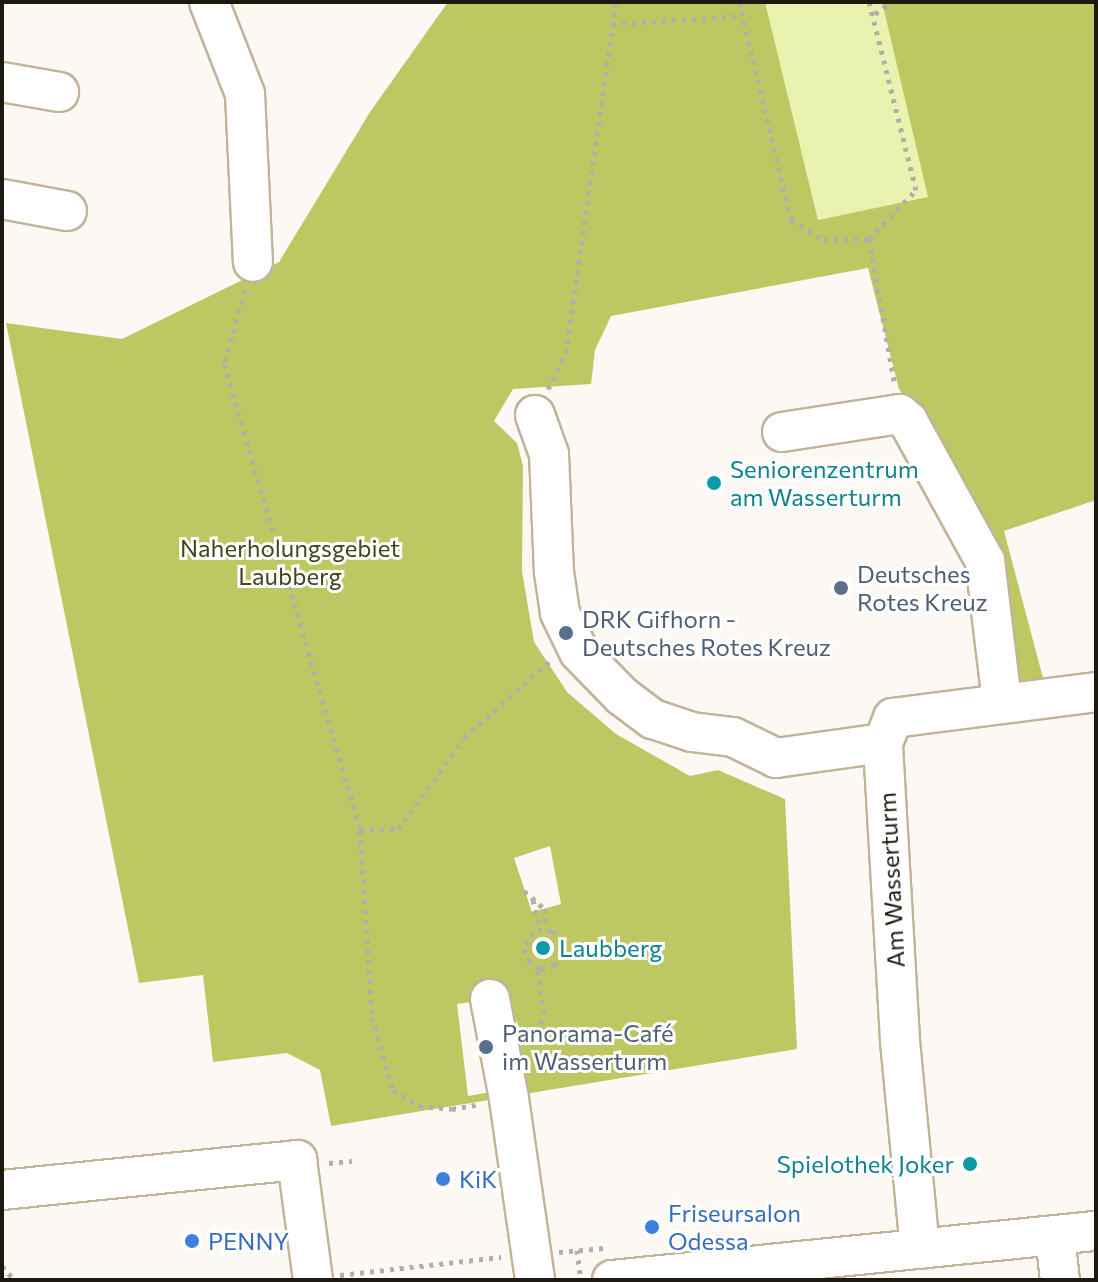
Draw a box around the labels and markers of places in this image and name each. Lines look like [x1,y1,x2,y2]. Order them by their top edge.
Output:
place label: Seniorenzentrum am Wasserturm [730,455,919,511]
marker: Seniorenzentrum am Wasserturm [705,474,723,492]
place label: Deutsches Rotes Kreuz [857,560,988,616]
marker: Deutsches Rotes Kreuz [832,579,850,597]
place label: DRK Gifhorn - Deutsches Rotes Kreuz [582,605,831,661]
marker: DRK Gifhorn - Deutsches Rotes Kreuz [557,624,575,642]
place label: Laubberg [559,934,662,962]
marker: Laubberg [534,939,552,957]
place label: Panorama-Café im Wasserturm [502,1019,674,1075]
marker: Panorama-Café im Wasserturm [477,1038,495,1056]
place label: Spielothek Joker [777,1150,954,1178]
marker: Spielothek Joker [961,1155,979,1173]
place label: KiK [459,1165,497,1193]
marker: KiK [434,1170,452,1188]
place label: Friseursalon Odessa [668,1199,801,1255]
marker: Friseursalon Odessa [643,1218,661,1236]
place label: PENNY [208,1227,289,1255]
marker: PENNY [183,1232,201,1250]

